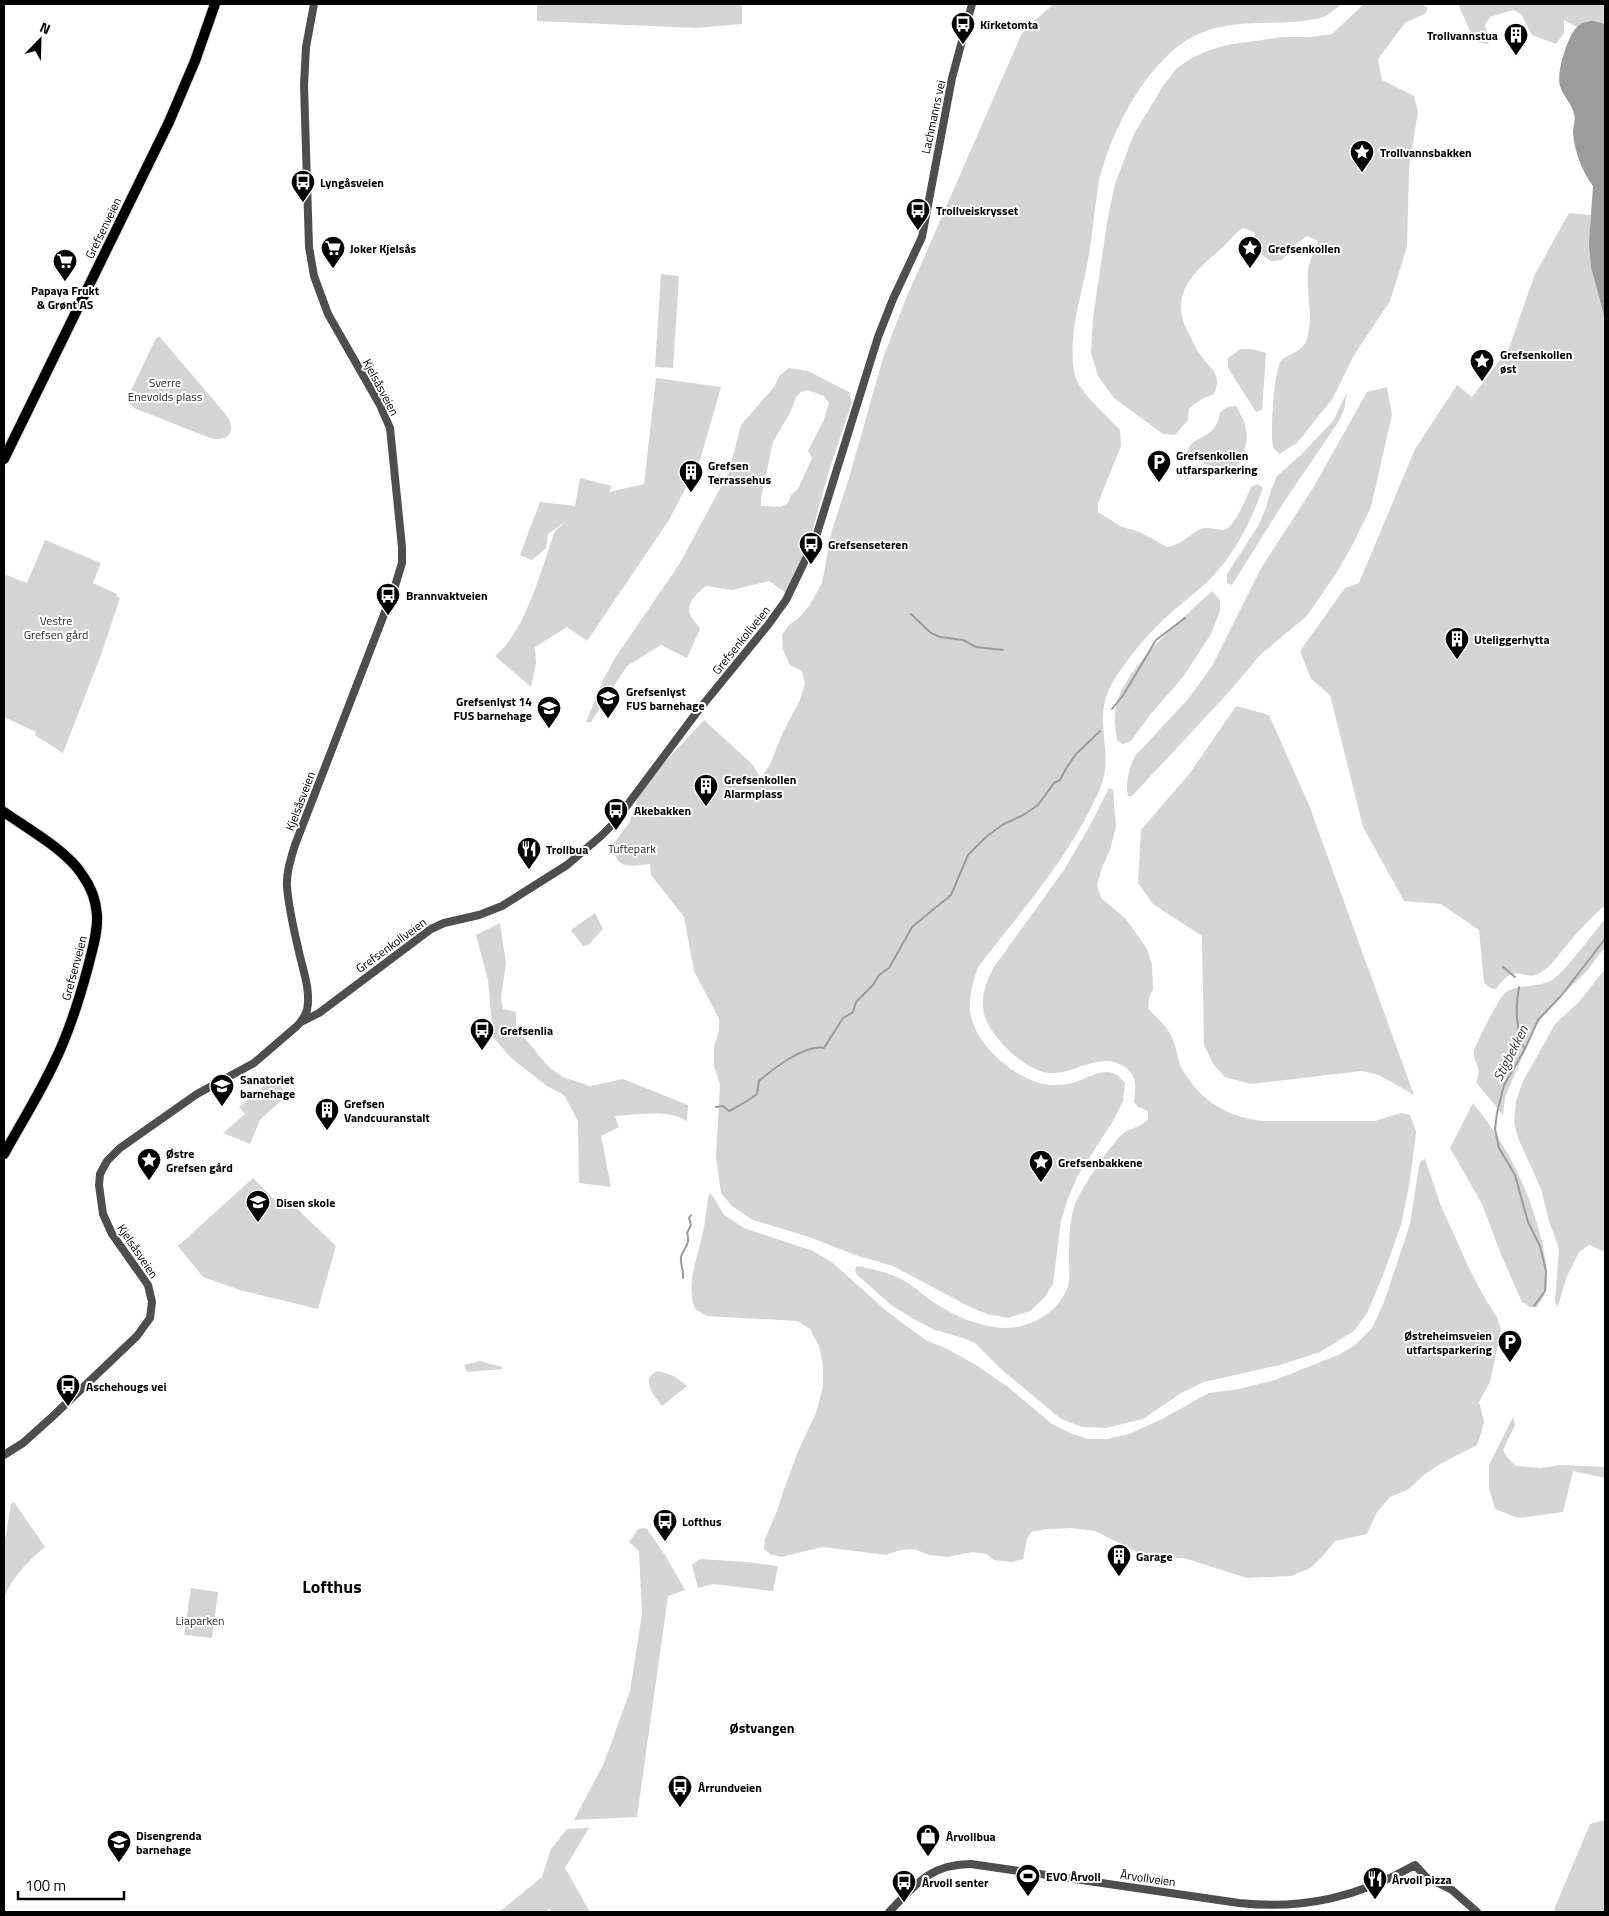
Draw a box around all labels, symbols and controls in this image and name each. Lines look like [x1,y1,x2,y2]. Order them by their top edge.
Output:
bus stop icon: Kirketomta [950,11,976,45]
north arrow [15,15,65,65]
place label: Kirketomta [980,15,1038,34]
text: N [37,16,54,39]
building icon: Trollvannstua [1503,22,1529,56]
place label: Trollvannstua [1427,26,1498,45]
street label: Lachmanns vei [916,78,950,156]
place icon: Trollvannsbakken [1349,139,1375,173]
place label: Trollvannsbakken [1380,143,1472,162]
bus stop icon: Lyngåsveien [290,169,316,203]
place label: Lyngåsveien [320,173,384,192]
street label: Grefsenveien [80,194,126,262]
bus stop icon: Trollveiskrysset [905,197,931,231]
place label: Trollveiskrysset [936,201,1019,220]
supermarket icon: Joker Kjelsås [320,235,346,269]
place icon: Grefsenkollen [1237,235,1263,269]
place label: Joker Kjelsås [350,239,417,258]
place label: Grefsenkollen [1268,239,1340,258]
supermarket icon: Papaya Frukt & Grønt AS [52,248,78,282]
place label: Papaya Frukt & Grønt AS [31,281,100,314]
place label: Grefsenkollen øst [1500,345,1572,378]
place icon: Grefsenkollen øst [1469,348,1495,382]
street label: Kjelsåsveien [358,355,404,419]
park label: Sverre Enevolds plass [128,373,203,406]
place label: Grefsenkollen utfarsparkering [1176,446,1258,479]
parking icon: Grefsenkollen utfarsparkering [1146,449,1172,483]
place label: Grefsen Terrassehus [708,456,771,489]
building icon: Grefsen Terrassehus [678,459,704,493]
bus stop icon: Grefsenseteren [798,531,824,565]
place label: Grefsenseteren [828,535,908,554]
bus stop icon: Brannvaktveien [375,582,401,616]
place label: Brannvaktveien [406,586,488,605]
street label: Grefsenkollveien [707,601,775,679]
park label: Vestre Grefsen gård [24,611,88,644]
building icon: Uteliggerhytta [1444,626,1470,660]
place label: Uteliggerhytta [1474,630,1550,649]
place label: Grefsenlyst FUS barnehage [626,682,705,715]
school or university icon: Grefsenlyst FUS barnehage [595,685,621,719]
place label: Grefsenlyst 14 FUS barnehage [453,692,532,725]
school or university icon: Grefsenlyst 14 FUS barnehage [536,695,562,729]
street label: Kjelsåsveien [280,769,320,833]
place label: Grefsenkollen Alarmplass [724,770,796,803]
building icon: Grefsenkollen Alarmplass [693,773,719,807]
bus stop icon: Akebakken [603,797,629,831]
place label: Akebakken [634,801,691,820]
restaurant icon: Trollbua [516,836,542,870]
park label: Tuftepark [608,839,656,858]
place label: Trollbua [546,840,588,859]
street label: Grefsenkollveien [351,913,431,977]
street label: Grefsenveien [56,933,92,1003]
bus stop icon: Grefsenlia [469,1017,495,1051]
place label: Grefsenlia [500,1021,553,1040]
water label: Stigbekken [1487,1021,1533,1084]
place label: Sanatoriet barnehage [240,1070,295,1103]
school or university icon: Sanatoriet barnehage [209,1073,235,1107]
place label: Grefsen Vandcuuranstalt [344,1094,431,1127]
building icon: Grefsen Vandcuuranstalt [314,1097,340,1131]
place label: Østre Grefsen gård [166,1144,233,1177]
place icon: Østre Grefsen gård [136,1147,162,1181]
place icon: Grefsenbakkene [1028,1149,1054,1183]
place label: Grefsenbakkene [1058,1153,1142,1172]
school or university icon: Disen skole [245,1189,271,1223]
place label: Disen skole [276,1193,335,1212]
street label: Kjelsåsveien [113,1220,163,1282]
place label: Østreheimsveien utfartsparkering [1404,1326,1493,1359]
parking icon: Østreheimsveien utfartsparkering [1497,1329,1523,1363]
bus stop icon: Aschehougs vei [55,1373,81,1407]
place label: Aschehougs vei [86,1377,166,1396]
bus stop icon: Lofthus [652,1508,678,1542]
place label: Lofthus [682,1512,722,1531]
building icon: Garage [1106,1543,1132,1577]
place label: Garage [1136,1547,1173,1566]
district label: Lofthus [302,1573,362,1600]
park label: Liaparken [176,1611,224,1630]
district label: Østvangen [730,1717,794,1738]
bus stop icon: Årrundveien [667,1774,693,1808]
place label: Årrundveien [698,1778,762,1797]
shop icon: Årvollbua [915,1823,941,1857]
place label: Disengrenda barnehage [136,1826,202,1859]
place label: Årvollbua [946,1827,996,1846]
school or university icon: Disengrenda barnehage [106,1829,132,1863]
sports icon: EVO Årvoll [1015,1863,1041,1897]
street label: Årvollveien [1119,1865,1177,1891]
restaurant icon: Årvoll pizza [1362,1866,1388,1900]
place label: EVO Årvoll [1046,1867,1101,1886]
scale bar [18,1868,124,1900]
bus stop icon: Årvoll senter [891,1869,917,1903]
place label: Årvoll pizza [1392,1870,1452,1889]
place label: Årvoll senter [922,1873,989,1892]
text: 100 m [25,1874,66,1897]

